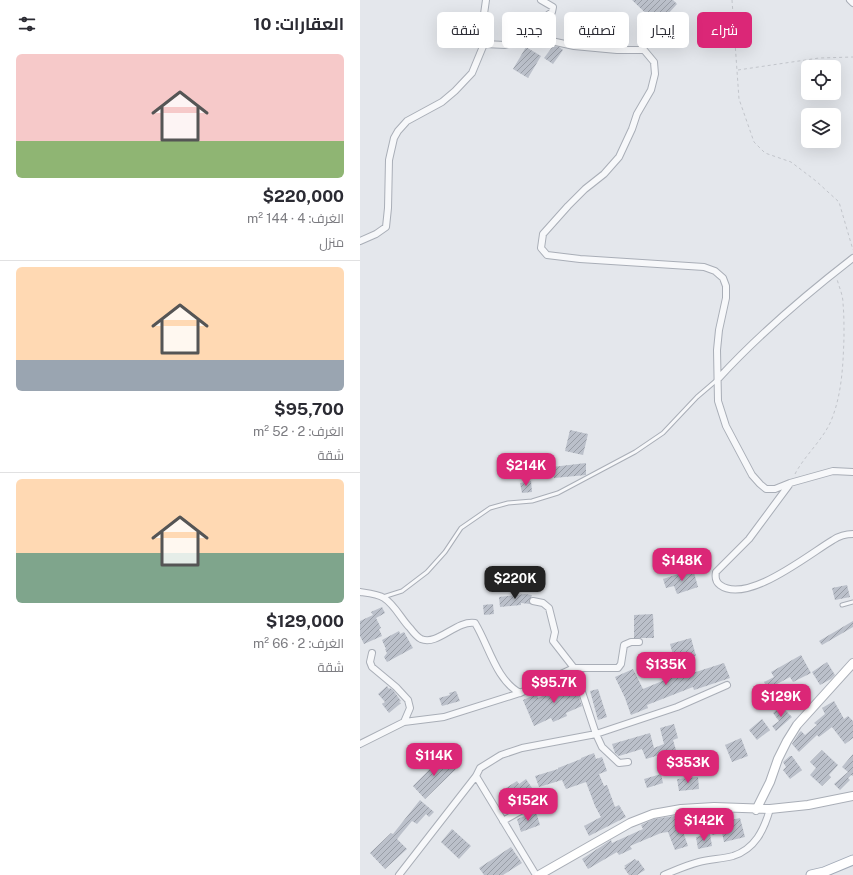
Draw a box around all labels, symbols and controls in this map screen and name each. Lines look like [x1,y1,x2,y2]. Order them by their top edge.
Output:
chip: شقة [437,12,494,48]
chip: جديد [502,12,556,48]
chip: تصفية [564,12,629,48]
chip: إيجار [637,12,689,48]
chip: شراء [697,12,752,48]
icon: filters [16,13,38,35]
text: العقارات: 10 [253,14,344,34]
map controls [801,60,841,148]
button: locate [801,60,841,100]
icon: home [144,80,216,152]
button: layers [801,108,841,148]
text: $220,000 [262,186,344,206]
text: الغرف: 4 · 144 m² [247,211,344,226]
text: منزل [319,235,344,250]
icon: home [144,293,216,365]
text: $95,700 [274,399,344,419]
text: الغرف: 2 · 52 m² [253,424,344,439]
text: شقة [317,448,344,463]
pin: $214K [498,453,554,487]
text: $214K [506,458,546,473]
icon: home [144,505,216,577]
pin: $148K [654,548,710,582]
text: $148K [662,553,702,568]
pin: $220K [487,566,543,600]
text: $220K [493,571,537,586]
text: $129,000 [266,611,344,631]
text: الغرف: 2 · 66 m² [253,636,344,651]
pin: $135K [638,652,694,686]
text: $135K [645,657,687,672]
text: شقة [317,660,344,675]
pin: $95.7K [521,670,587,704]
text: $95.7K [531,675,577,690]
pin: $129K [753,684,809,718]
text: $129K [761,689,801,704]
pin: $114K [406,743,462,777]
text: $114K [415,748,453,763]
pin: $353K [660,750,716,784]
text: $353K [666,755,710,770]
pin: $152K [500,788,556,822]
text: $152K [508,793,548,808]
pin: $142K [676,808,732,842]
text: $142K [684,813,724,828]

